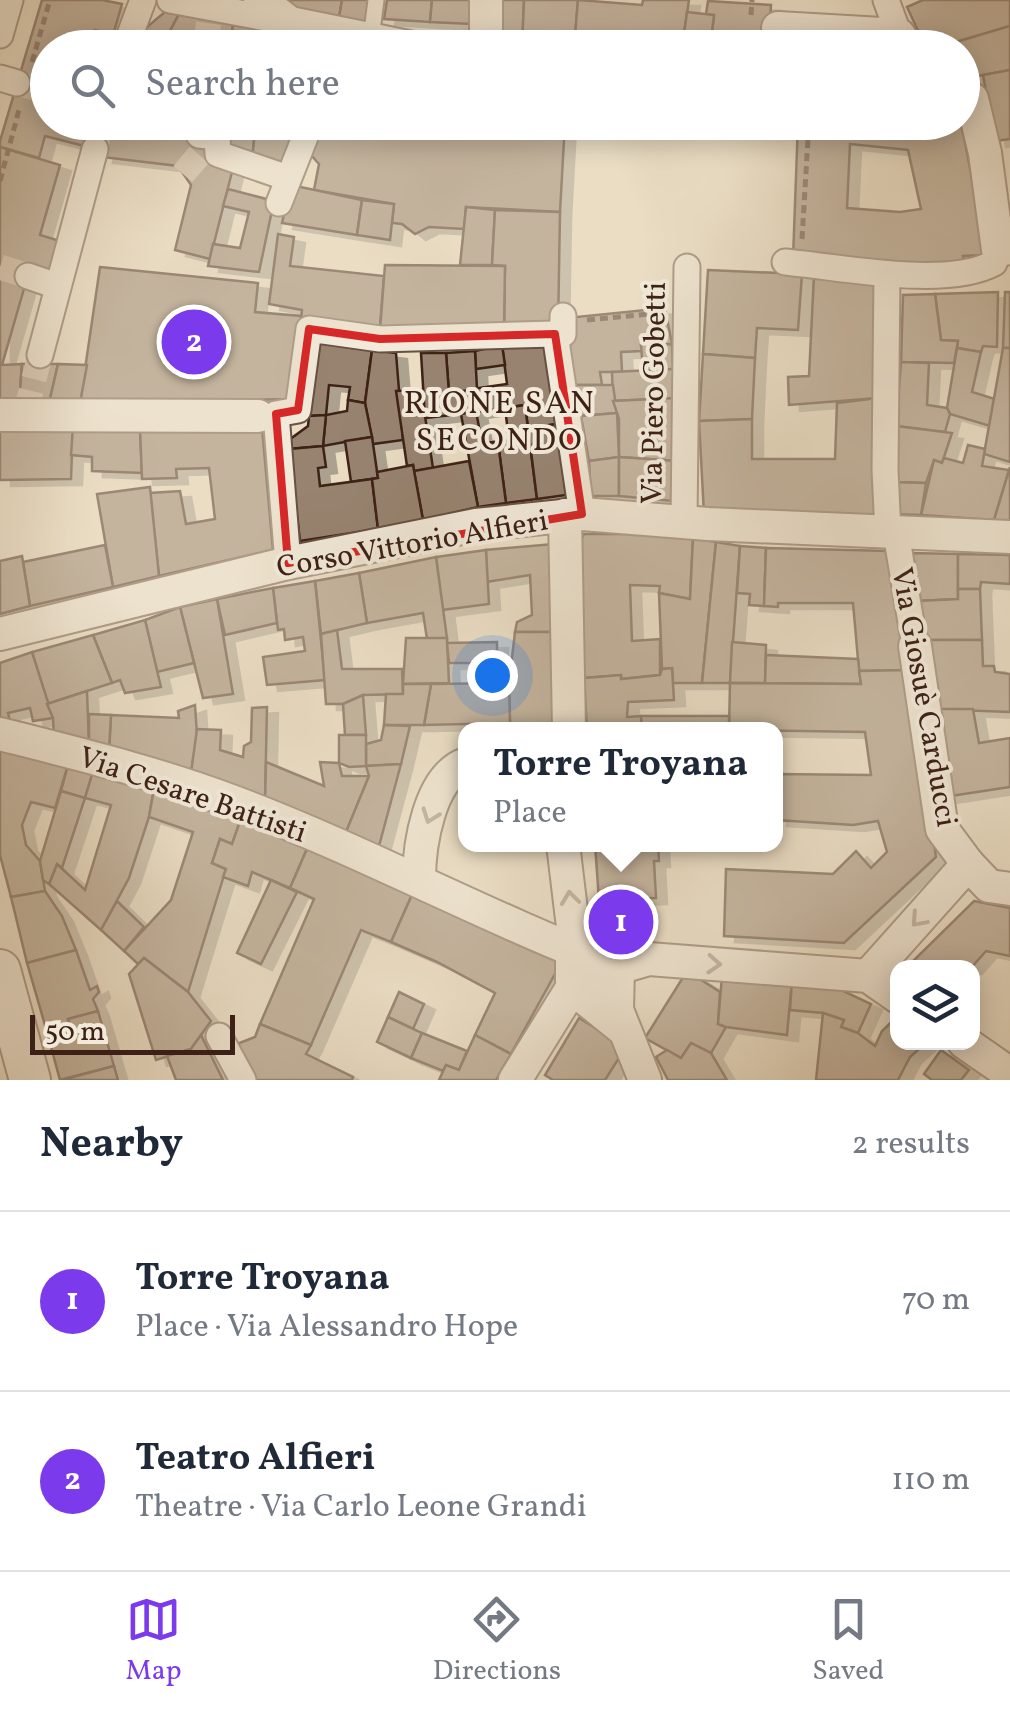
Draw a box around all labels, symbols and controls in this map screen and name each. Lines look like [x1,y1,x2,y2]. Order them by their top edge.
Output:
search box [30,30,980,140]
icon: search [65,58,120,113]
text: Search here [145,59,340,112]
street label: Via Piero Gobetti [632,282,678,505]
pin: 2 [162,304,226,380]
district label: RIONE SAN SECONDO [404,383,596,464]
street label: Corso Vittorio Alfieri [273,500,551,590]
street label: Via Giosuè Carducci [880,564,967,830]
your location [467,650,518,701]
popup [458,722,783,852]
street label: Via Cesare Battisti [73,737,312,855]
text: Torre Troyana [493,739,748,792]
text: Place [493,792,567,836]
one-way arrow [421,806,442,823]
pin: 1 [588,884,654,960]
one-way arrow [560,890,581,907]
one-way arrow [912,908,930,927]
one-way arrow [706,952,722,974]
map controls [890,960,980,1050]
button: layers [890,960,980,1050]
scale bar [30,1010,235,1054]
text: 50 m [45,1013,105,1052]
text: Nearby [40,1116,183,1175]
text: 2 results [852,1123,970,1167]
text: Torre Troyana [135,1253,390,1306]
text: 1 [66,1279,79,1323]
text: 70 m [902,1279,970,1323]
text: Place · Via Alessandro Hope [135,1306,518,1350]
text: Teatro Alfieri [135,1433,375,1486]
text: 2 [64,1459,81,1503]
text: 110 m [891,1459,970,1503]
text: Theatre · Via Carlo Leone Grandi [135,1486,587,1530]
tab: Map [126,1592,182,1691]
tab: Directions [433,1592,561,1691]
tab: Saved [812,1592,884,1691]

